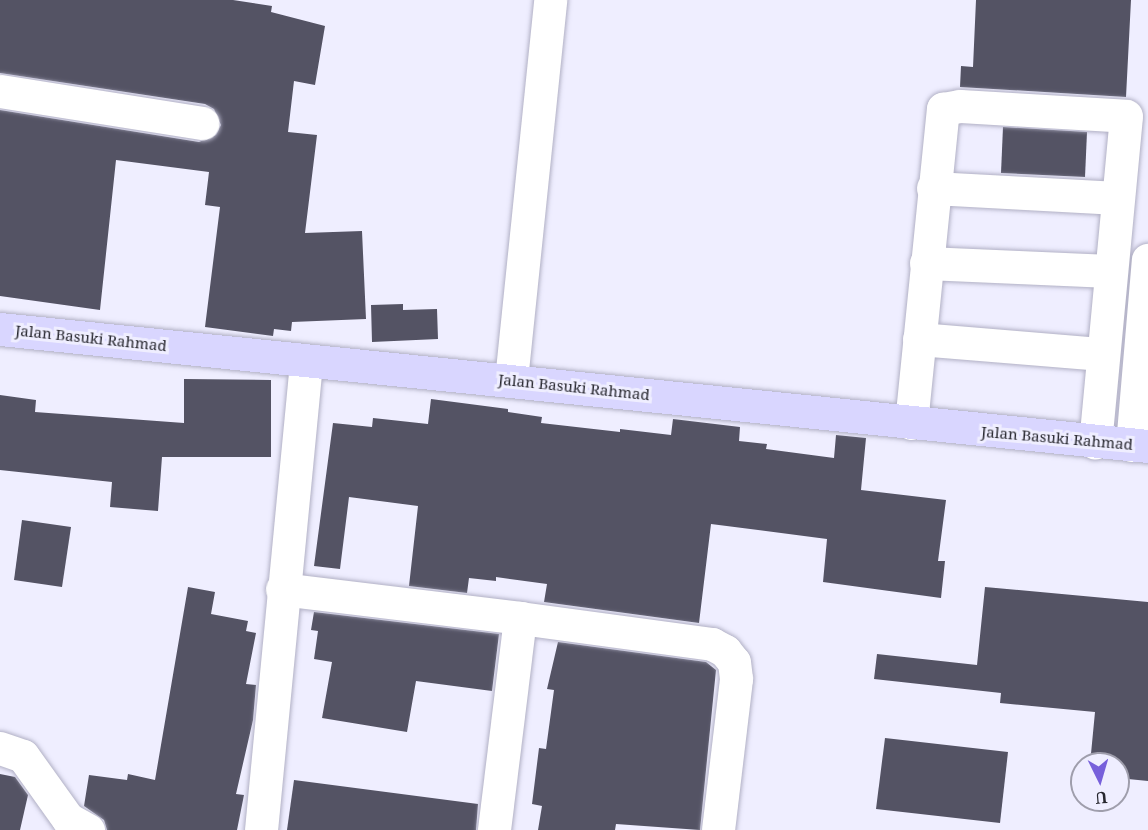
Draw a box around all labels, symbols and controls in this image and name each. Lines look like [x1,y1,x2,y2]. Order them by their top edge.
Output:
street label: Jalan Basuki Rahmad [14,321,168,355]
street label: Jalan Basuki Rahmad [497,370,651,404]
street label: Jalan Basuki Rahmad [980,422,1134,454]
north arrow [1070,752,1130,812]
text: U [1094,786,1108,809]

